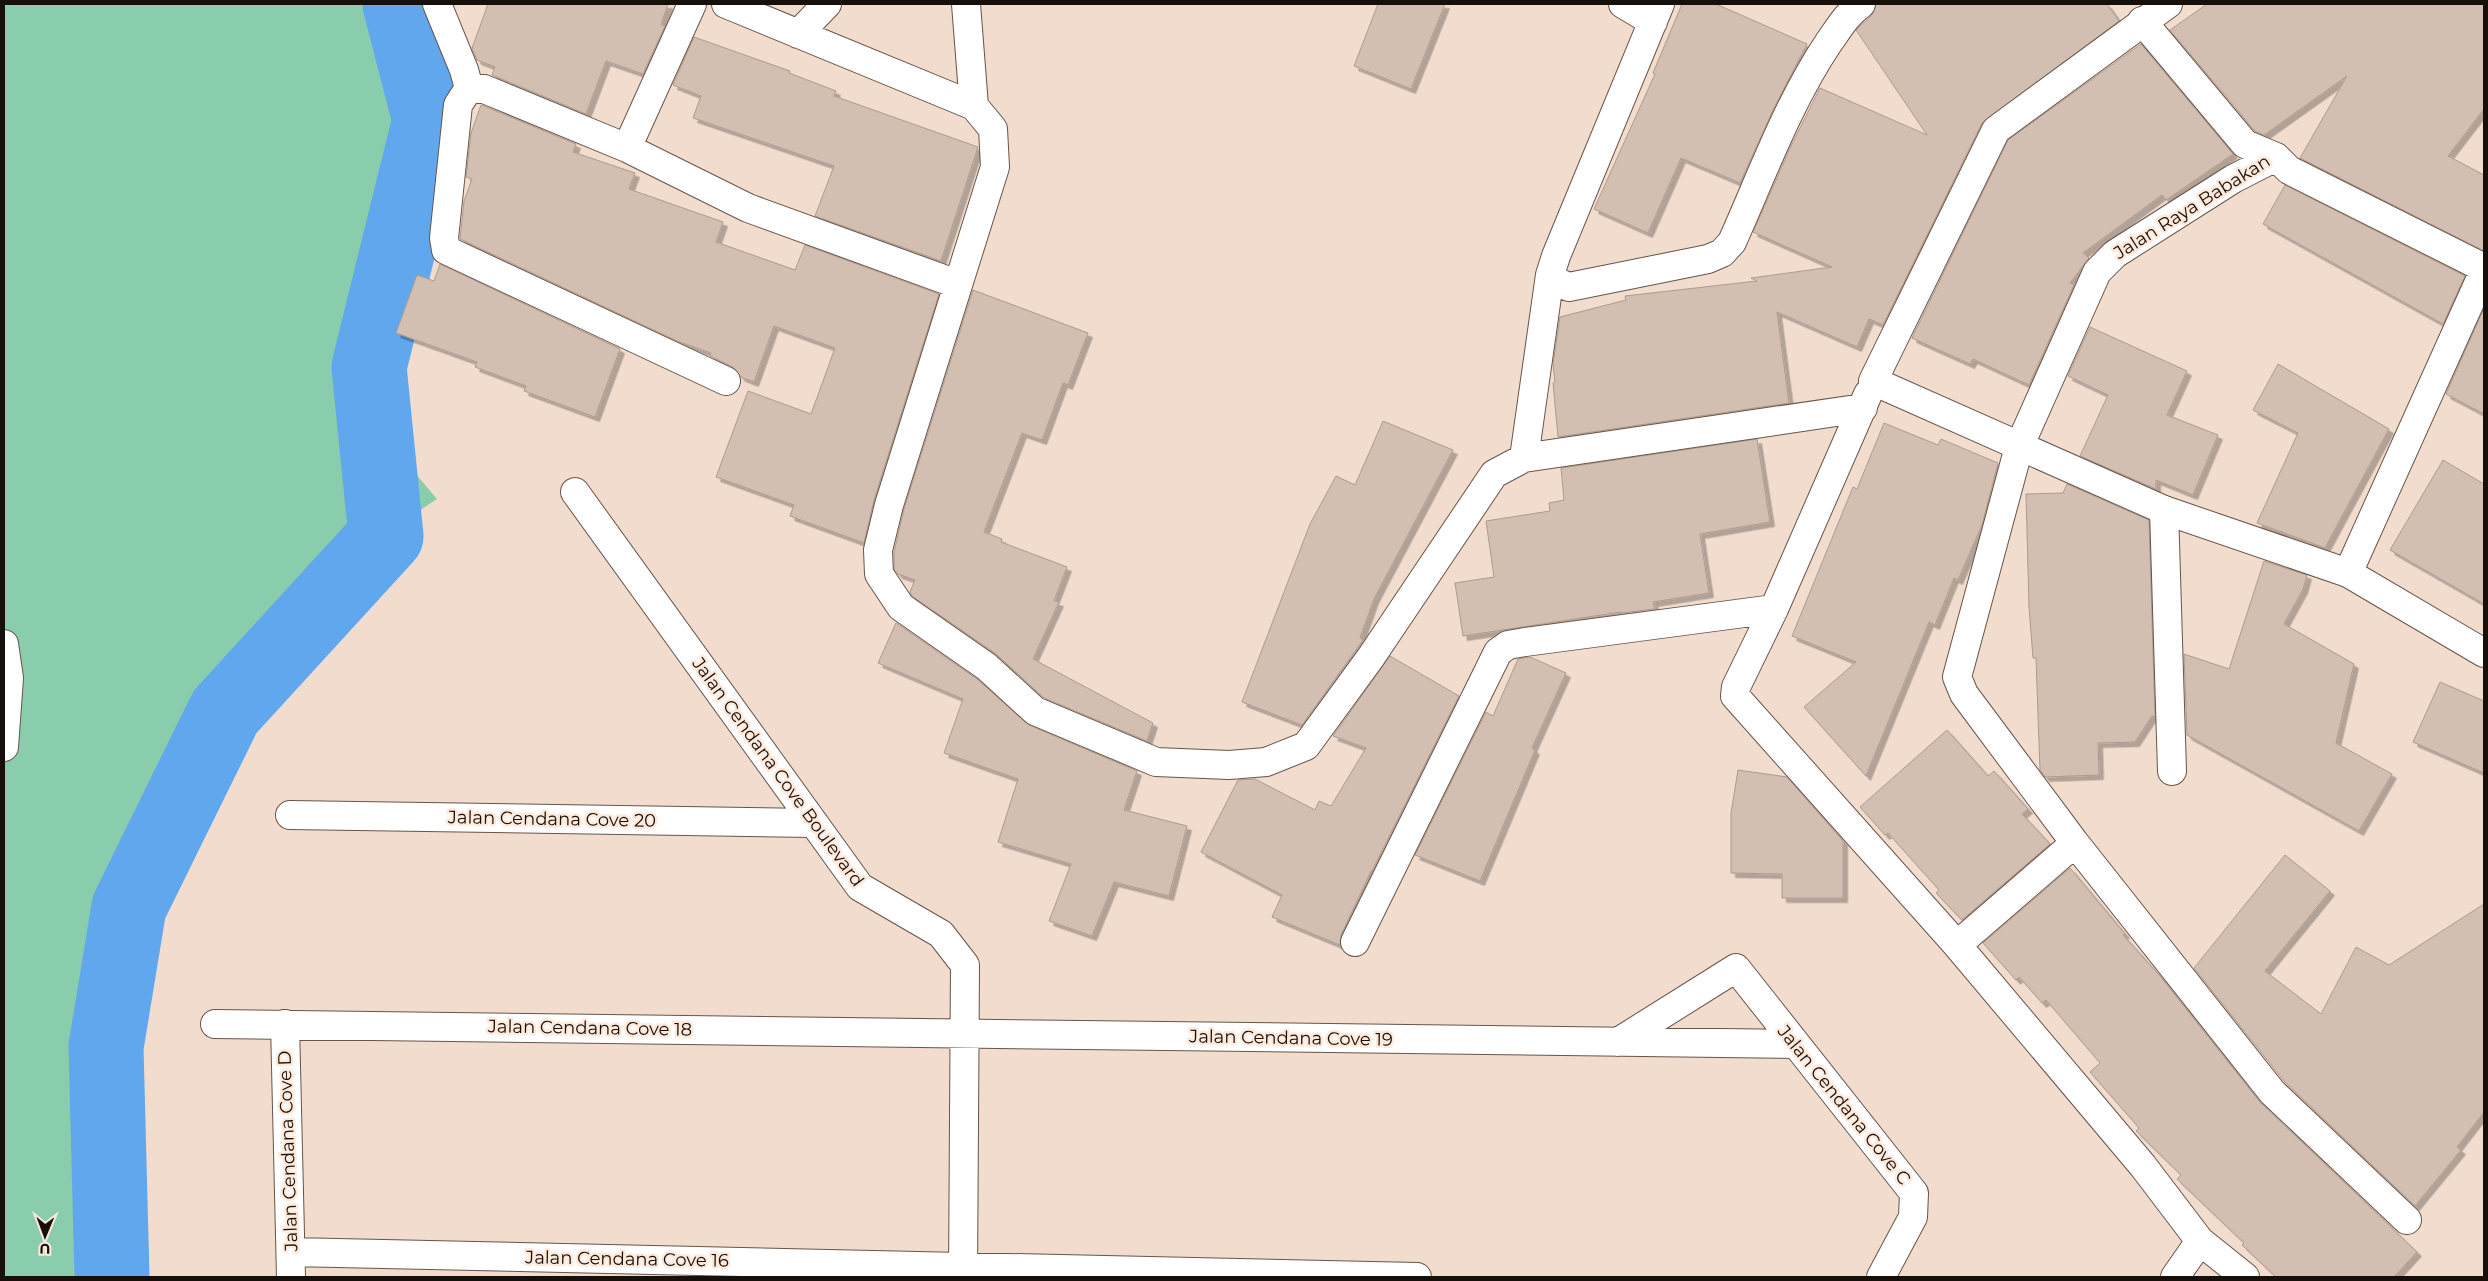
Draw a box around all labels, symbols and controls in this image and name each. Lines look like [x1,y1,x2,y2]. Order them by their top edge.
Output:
street label: Jalan Raya Babakan [2109,150,2274,265]
street label: Jalan Cendana Cove Boulevard [687,652,869,891]
street label: Jalan Cendana Cove 20 [447,806,656,832]
street label: Jalan Cendana Cove 18 [487,1015,692,1041]
street label: Jalan Cendana Cove C [1772,1020,1915,1189]
street label: Jalan Cendana Cove 19 [1188,1025,1393,1051]
street label: Jalan Cendana Cove D [273,1050,303,1253]
north arrow [20,1211,70,1261]
text: U [39,1240,50,1258]
street label: Jalan Cendana Cove 16 [524,1246,729,1272]

